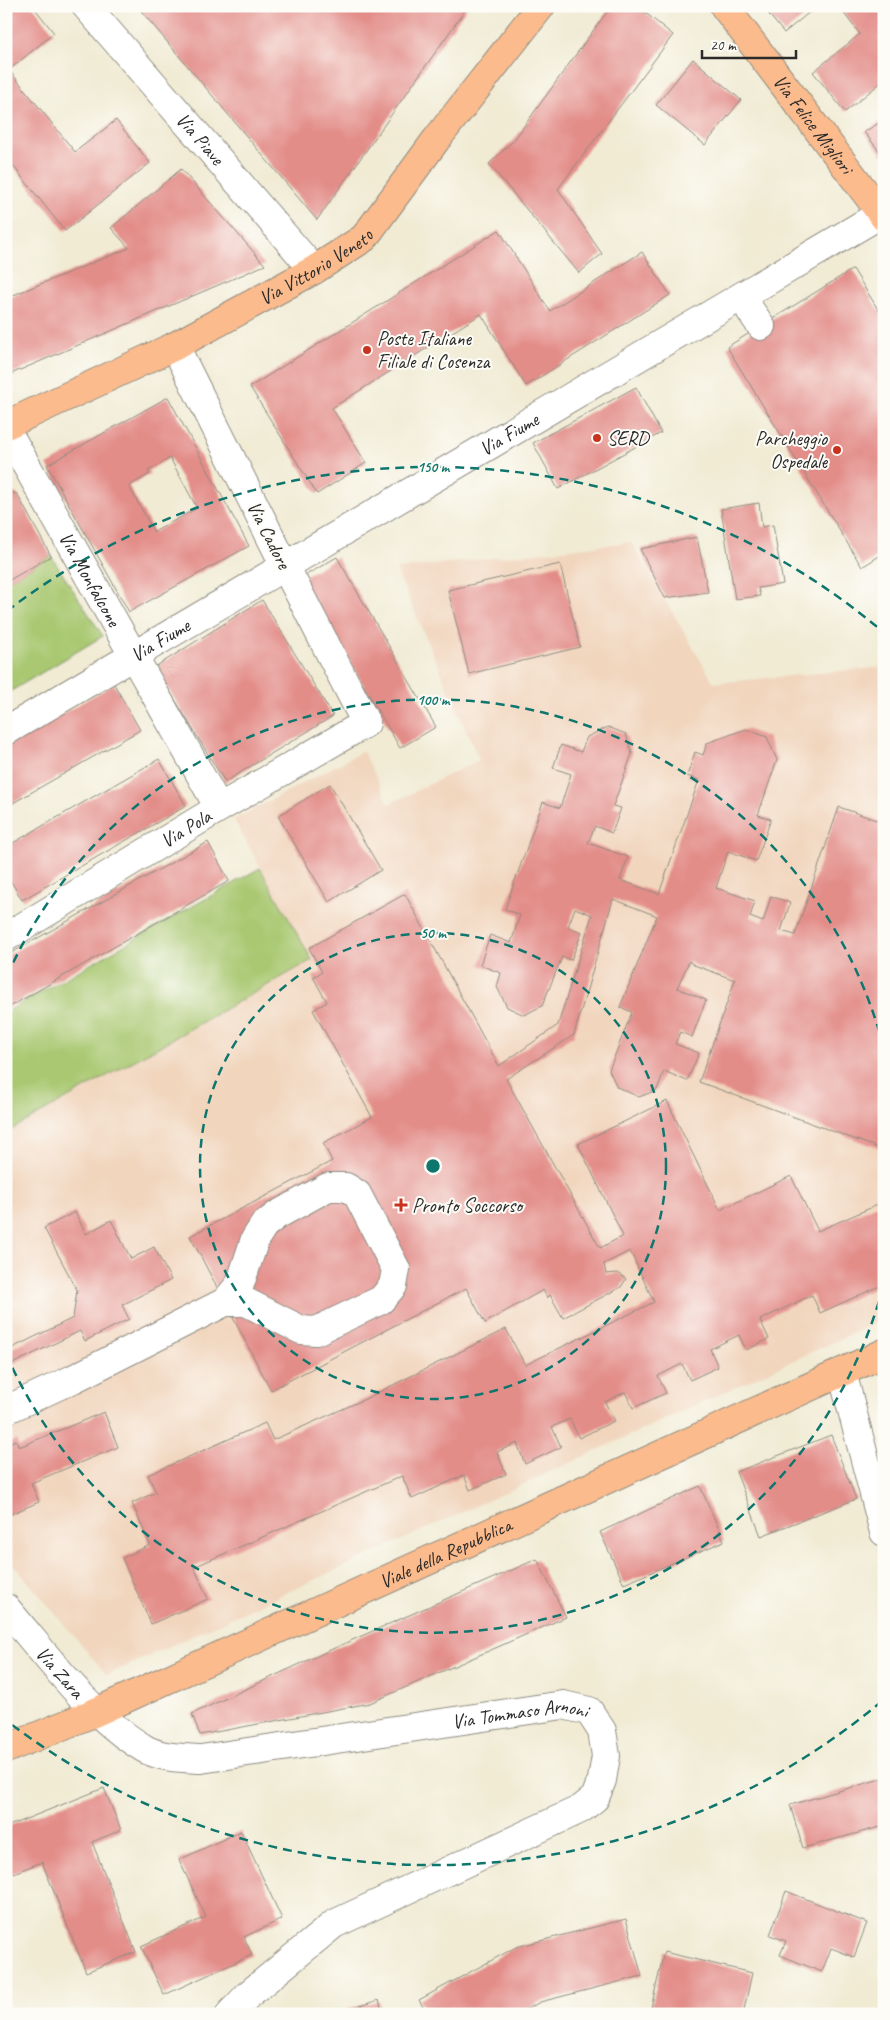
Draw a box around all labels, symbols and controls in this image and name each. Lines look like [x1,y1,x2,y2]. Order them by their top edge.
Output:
scale bar [702,28,796,60]
text: 20 m [710,36,737,55]
street label: Via Felice Migliori [768,69,860,180]
street label: Via Piave [171,107,231,171]
street label: Via Vittorio Veneto [254,224,379,310]
place label: Poste Italiane Filiale di Cosenza [377,326,492,374]
marker: Poste Italiane Filiale di Cosenza [361,344,373,356]
street label: Via Fiume [475,406,544,461]
place label: SERD [607,426,651,451]
place label: Parcheggio Ospedale [755,426,828,474]
marker: SERD [591,432,603,444]
marker: Parcheggio Ospedale [831,444,843,456]
text: 150 m [417,458,451,477]
street label: Via Cadore [241,497,297,574]
street label: Via Monfalcone [54,527,128,632]
street label: Via Fiume [126,612,196,667]
text: 100 m [417,691,451,710]
street label: Via Pola [156,803,217,853]
text: 50 m [420,924,447,943]
centre of rings [424,1157,442,1175]
place label: Pronto Soccorso [412,1193,524,1218]
marker: Pronto Soccorso [394,1198,408,1212]
street label: Viale della Repubblica [375,1511,517,1594]
street label: Via Zara [31,1641,90,1704]
street label: Via Tommaso Arnoni [450,1692,593,1734]

